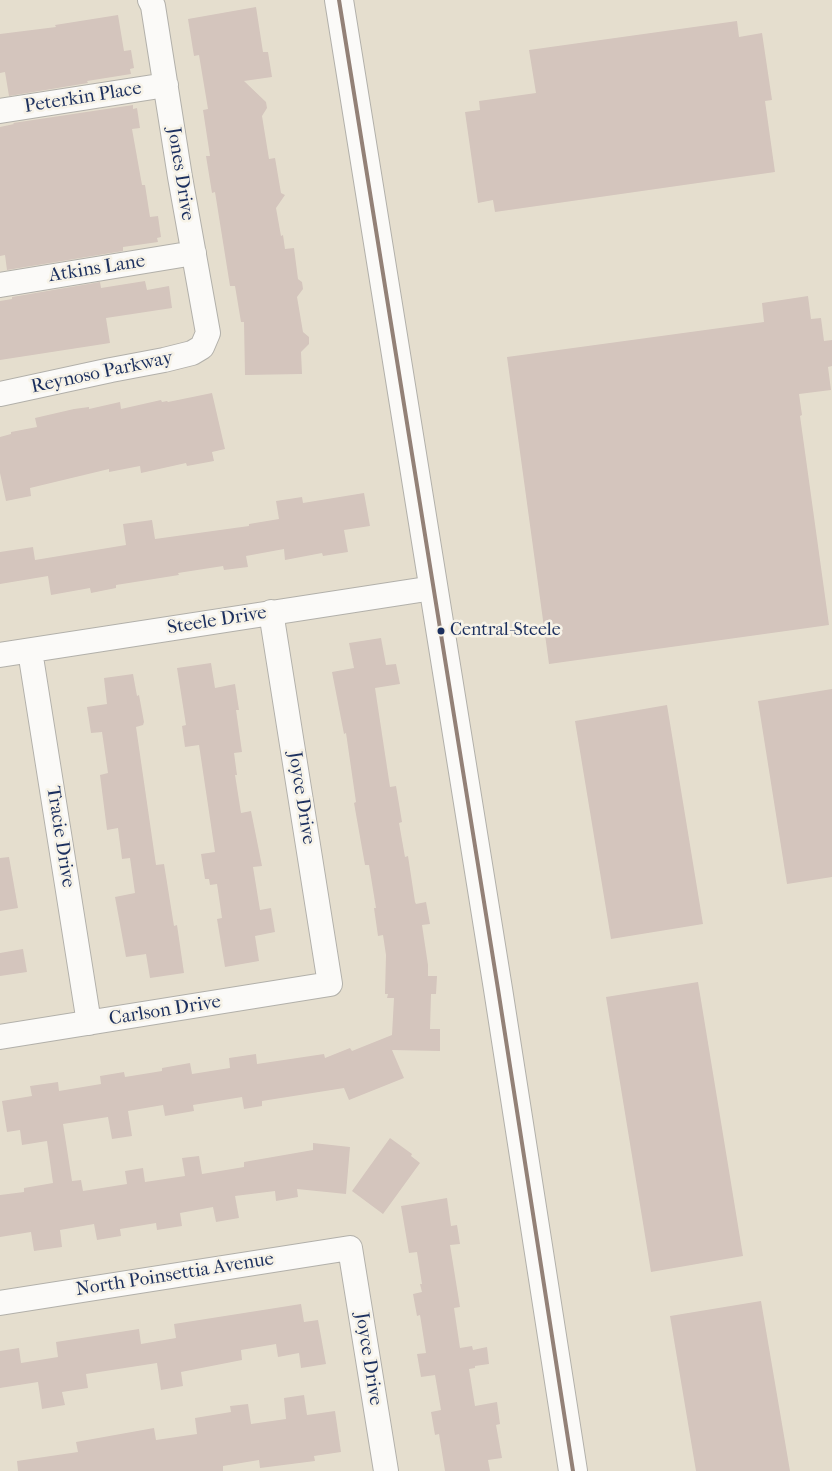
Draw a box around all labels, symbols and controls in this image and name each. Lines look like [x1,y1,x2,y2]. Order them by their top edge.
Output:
street label: Peterkin Place [23,77,143,119]
street label: Jones Drive [161,126,199,222]
street label: Atkins Lane [47,250,147,288]
street label: Reynoso Parkway [29,347,175,399]
street label: Steele Drive [166,602,268,640]
place label: Central-Steele [450,620,561,642]
marker: Central-Steele [436,626,446,636]
street label: Joyce Drive [282,750,320,846]
street label: Tracie Drive [41,785,79,889]
street label: Carlson Drive [107,991,223,1031]
street label: North Poinsettia Avenue [74,1248,276,1302]
street label: Joyce Drive [349,1311,387,1407]

